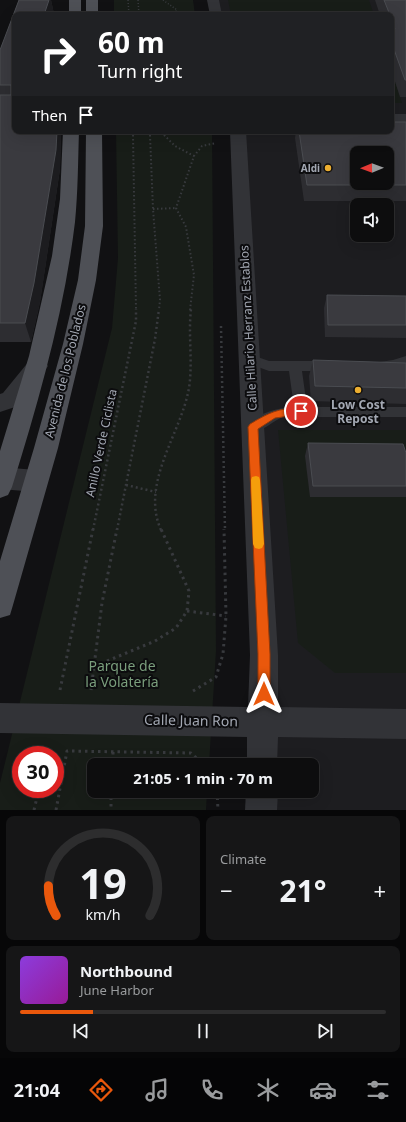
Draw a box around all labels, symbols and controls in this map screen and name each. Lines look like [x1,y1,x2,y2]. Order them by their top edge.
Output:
text: 60 m [98,23,165,61]
icon: right [32,28,84,80]
text: Turn right [98,59,182,83]
icon: arrive [75,104,97,126]
text: Then [32,105,67,125]
north arrow [350,146,394,190]
map controls [350,146,394,242]
place label: Aldi [301,161,320,175]
marker: Aldi [323,163,333,173]
button: sound [350,198,394,242]
street label: Calle Hilario Herranz Establos [235,244,261,411]
street label: Avenida de los Poblados [40,302,90,439]
marker: Low Cost Repost [353,385,363,395]
street label: Anillo Verde Ciclista [81,387,121,499]
pin [284,394,318,428]
place label: Low Cost Repost [331,396,385,427]
icon: arrive [290,400,312,422]
park label: Parque de la Volatería [85,656,159,691]
position arrow [243,673,285,715]
street label: Calle Juan Ron [144,710,238,730]
speed limit sign: 30 [12,746,64,798]
text: 21:05 · 1 min · 70 m [133,768,273,788]
text: Climate [220,850,266,868]
text: 19 [79,855,127,911]
text: 21° [279,870,327,911]
text: − [220,875,233,905]
text: + [373,875,386,905]
text: km/h [85,905,121,924]
text: Northbound [80,961,172,981]
text: June Harbor [80,981,154,999]
icon: previous [70,1020,92,1042]
icon: pause [192,1020,214,1042]
icon: next [314,1020,336,1042]
icon: directions [87,1076,115,1104]
icon: music [143,1076,171,1104]
icon: phone [198,1076,226,1104]
icon: climate [254,1076,282,1104]
icon: car [309,1076,337,1104]
icon: filters [364,1076,392,1104]
text: 21:04 [14,1078,60,1102]

